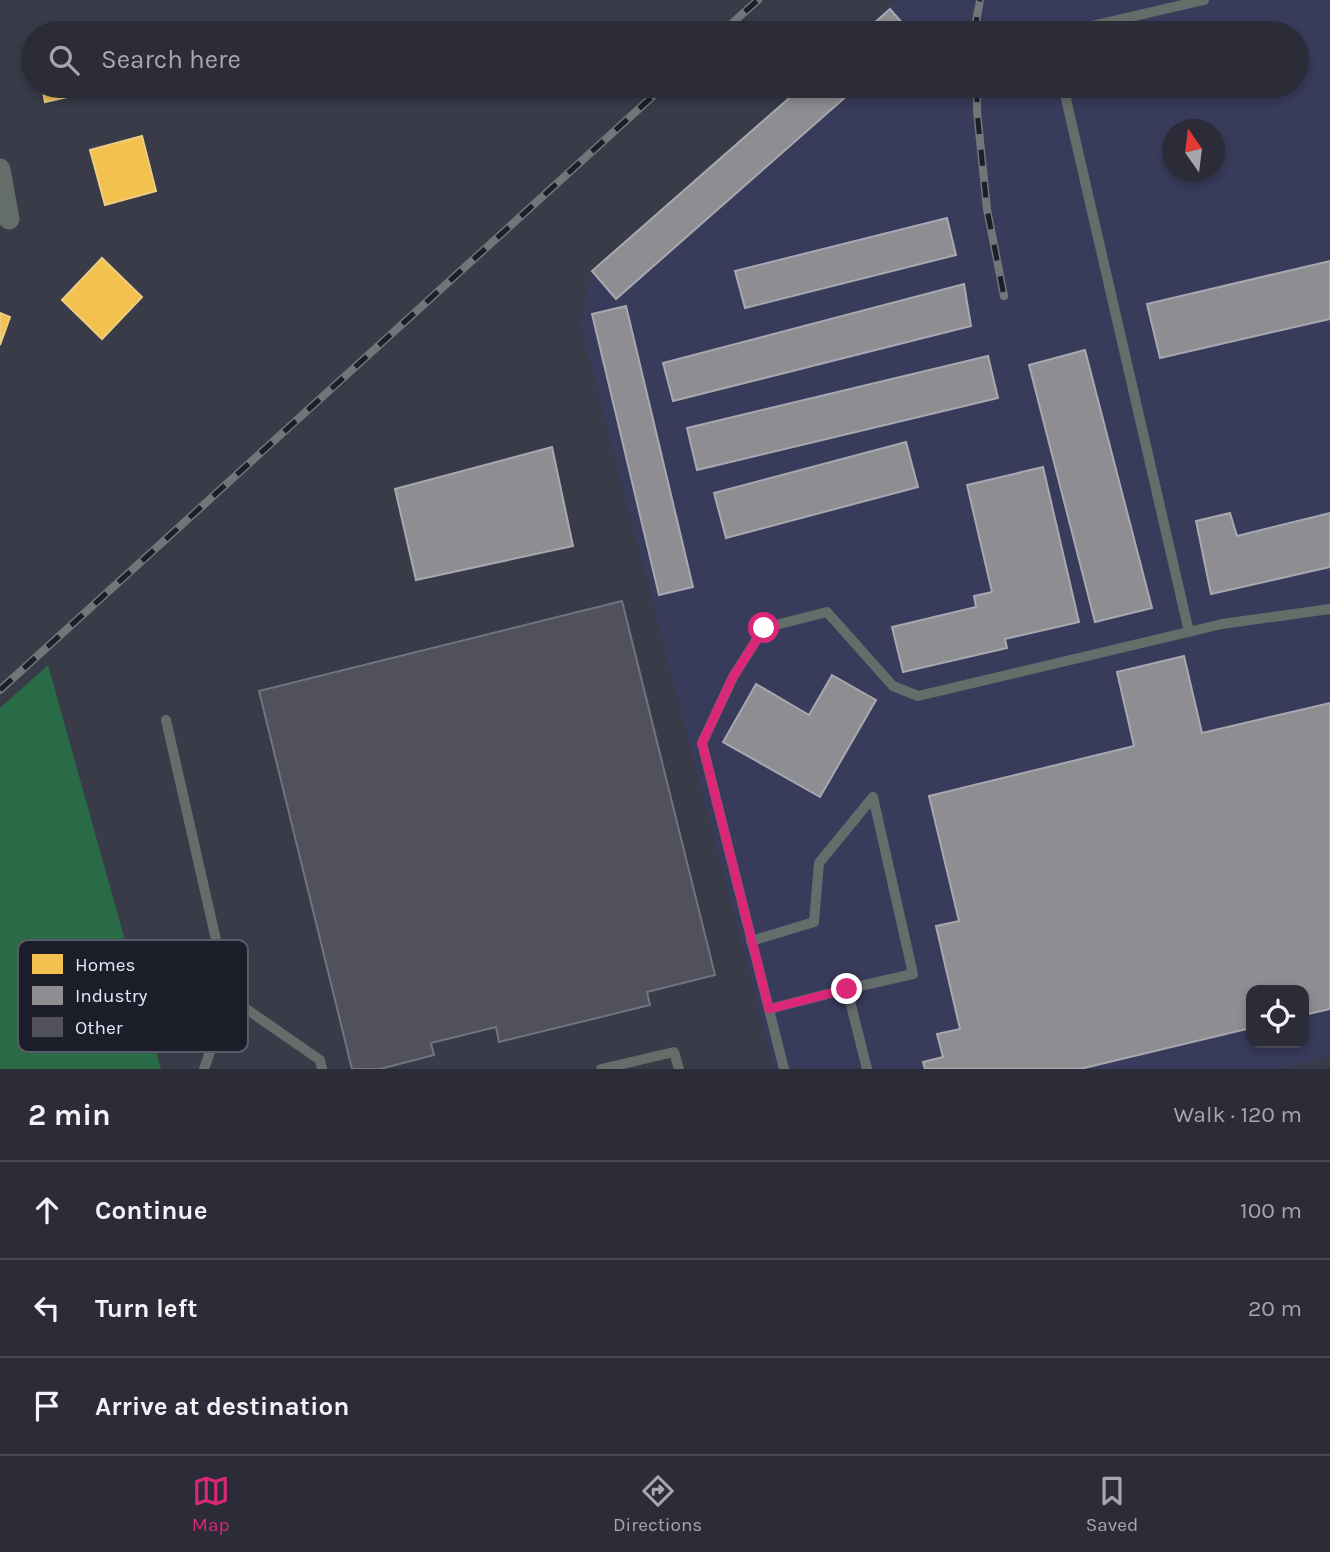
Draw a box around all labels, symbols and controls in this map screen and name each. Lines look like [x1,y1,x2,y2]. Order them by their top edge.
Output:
search box [21,21,1309,98]
icon: search [45,41,83,79]
text: Search here [101,44,241,75]
north arrow [1162,119,1225,182]
route start [748,612,779,643]
legend [18,940,248,1052]
text: Homes [75,954,136,976]
route end [831,973,862,1004]
text: Industry [75,985,148,1007]
map controls [1246,985,1309,1048]
button: locate [1246,985,1309,1048]
text: Other [75,1017,123,1039]
text: 2 min [28,1097,111,1133]
text: Walk · 120 m [1174,1101,1302,1128]
icon: ahead [28,1191,66,1229]
text: Continue [95,1195,207,1226]
text: 100 m [1240,1197,1302,1224]
icon: left [28,1289,66,1327]
text: Turn left [95,1293,197,1324]
text: 20 m [1248,1295,1302,1322]
icon: arrive [28,1387,66,1425]
text: Arrive at destination [95,1391,349,1422]
tab: Map [192,1472,230,1536]
tab: Directions [613,1472,702,1536]
tab: Saved [1086,1472,1138,1536]

